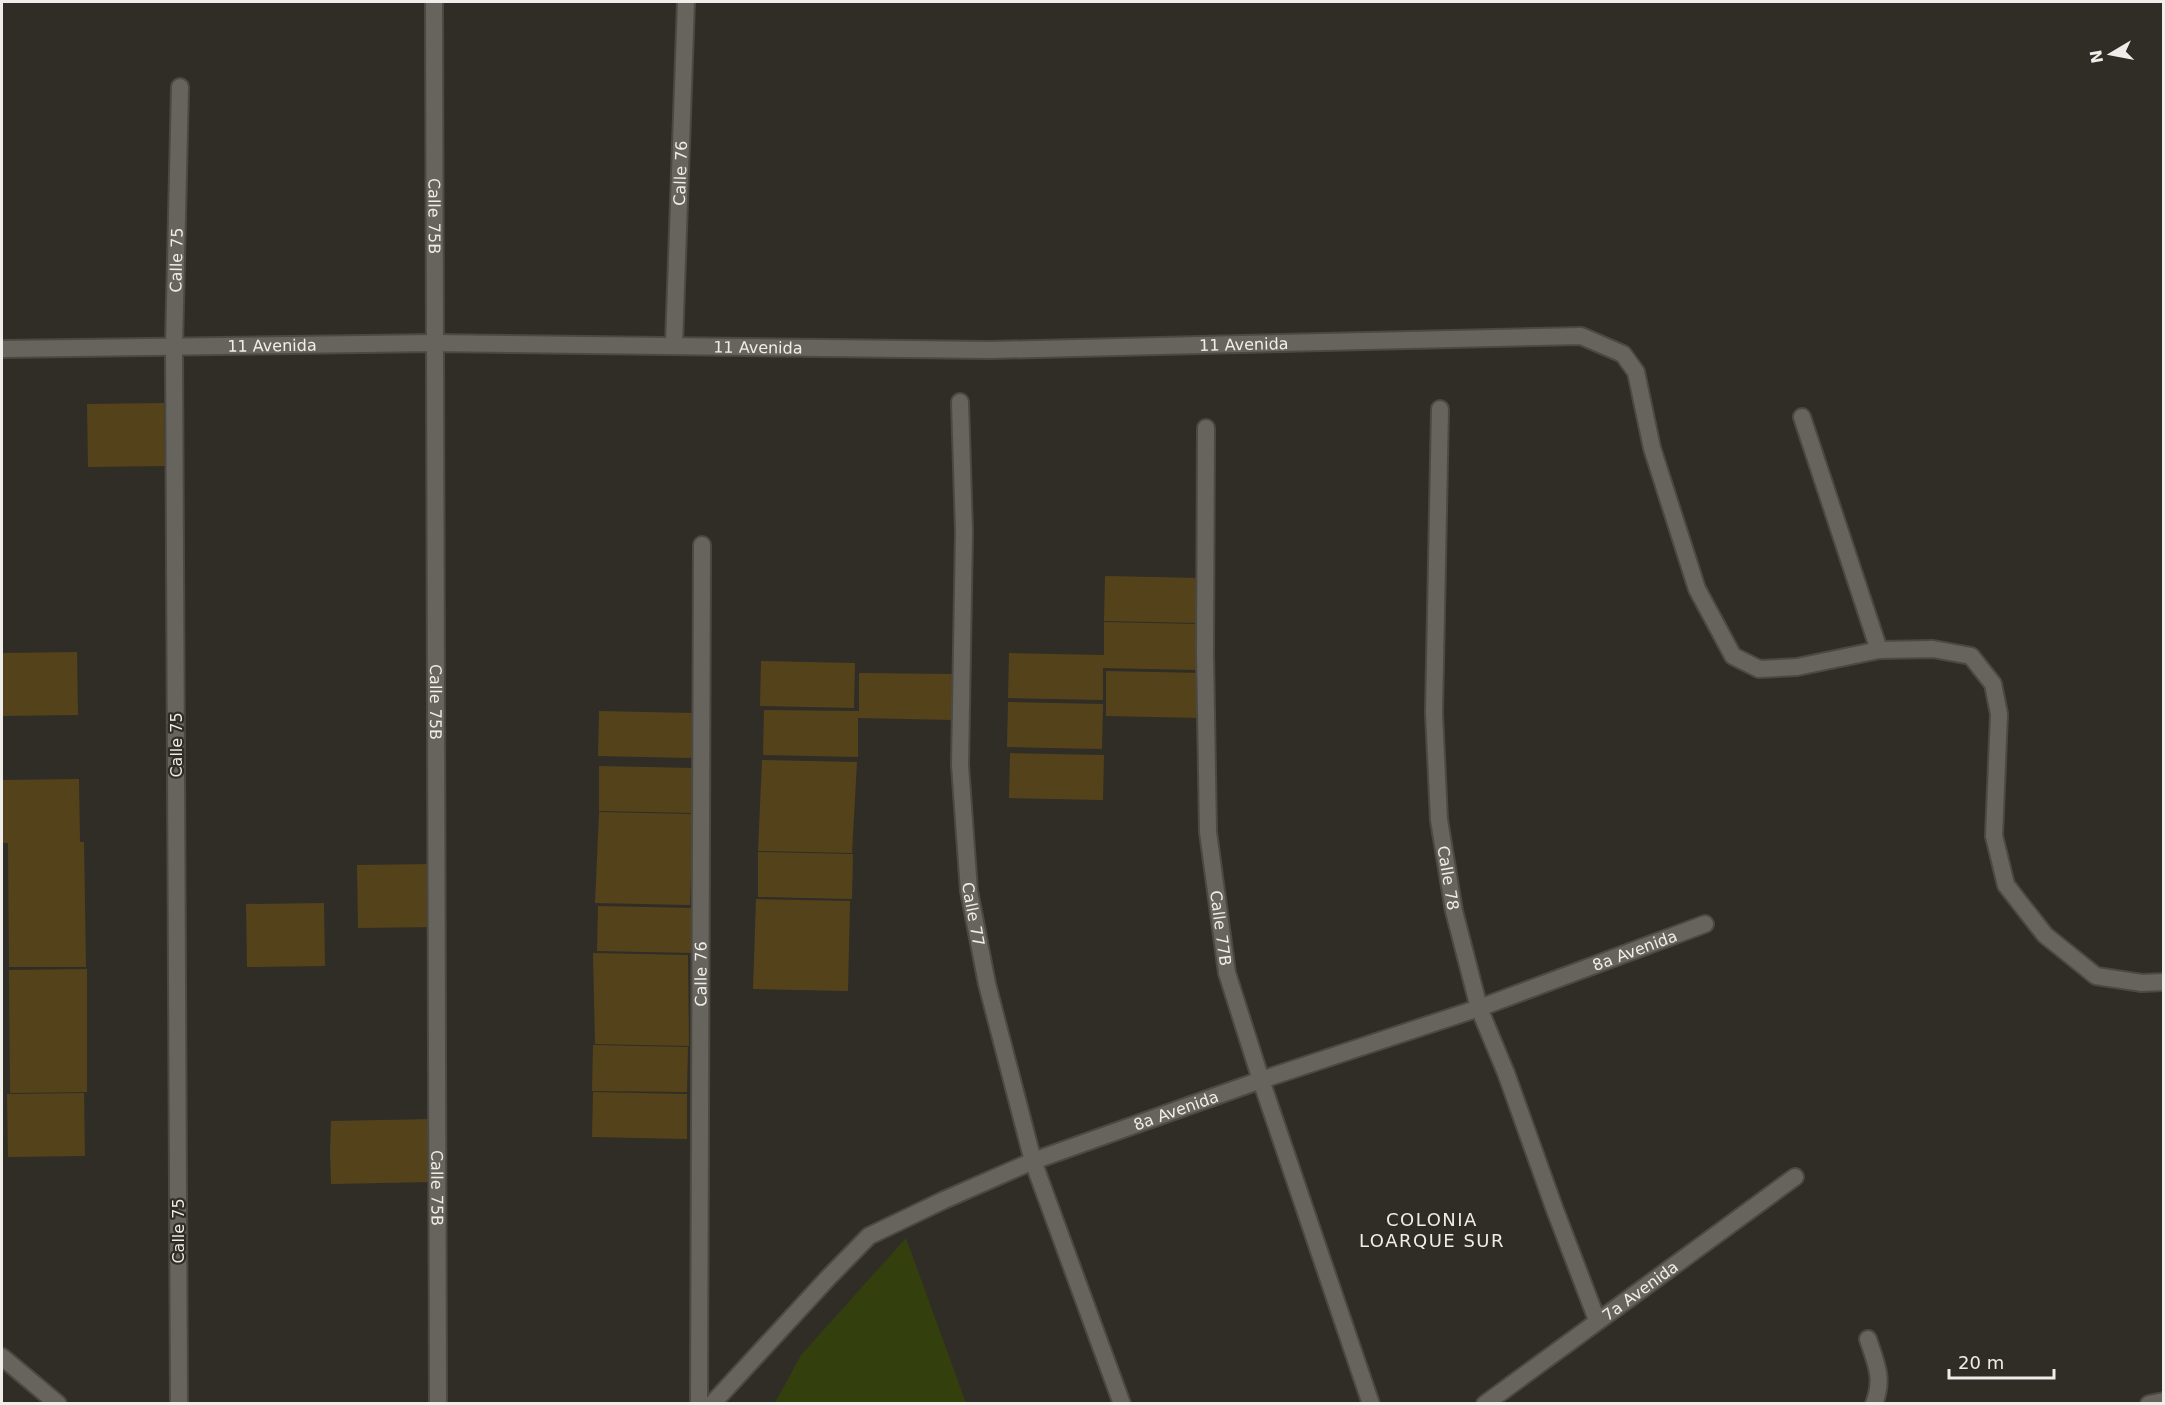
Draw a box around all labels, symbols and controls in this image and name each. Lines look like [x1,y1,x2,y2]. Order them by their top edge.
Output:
north arrow [2081,24,2141,84]
text: N [2086,48,2107,65]
street label: Calle 76 [669,140,691,206]
street label: Calle 75B [425,178,444,254]
street label: Calle 75 [166,227,186,293]
street label: 11 Avenida [1199,333,1289,355]
street label: 11 Avenida [227,335,317,355]
street label: 11 Avenida [713,337,803,357]
street label: Calle 75B [426,664,446,740]
street label: Calle 75 [167,712,186,778]
street label: Calle 78 [1434,844,1463,912]
street label: Calle 77 [959,881,989,948]
street label: Calle 77B [1206,889,1235,967]
street label: 8a Avenida [1590,926,1680,975]
street label: Calle 76 [691,941,710,1007]
street label: 8a Avenida [1131,1086,1221,1134]
street label: Calle 75B [428,1150,447,1226]
street label: Calle 75 [169,1198,188,1264]
district label: COLONIA LOARQUE SUR [1359,1209,1505,1251]
street label: 7a Avenida [1598,1257,1681,1325]
scale bar [1949,1342,2054,1380]
text: 20 m [1958,1352,2004,1373]

